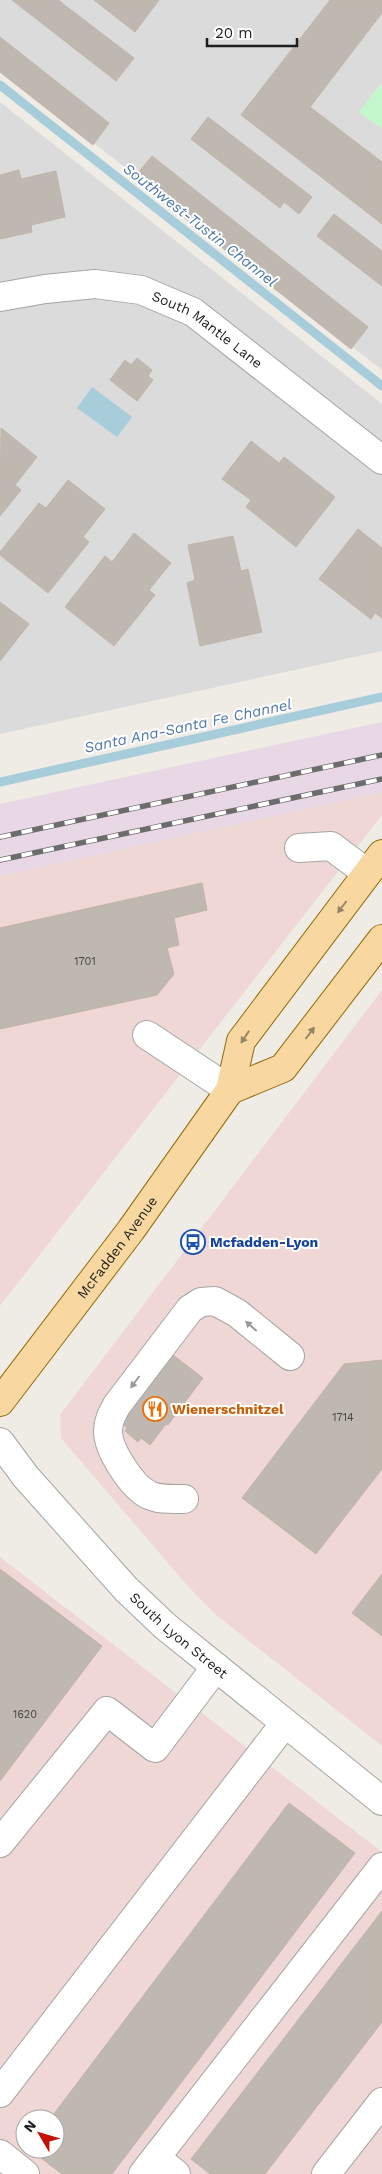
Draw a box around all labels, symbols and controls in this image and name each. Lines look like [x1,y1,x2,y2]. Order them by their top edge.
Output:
scale bar [207,15,297,47]
text: 20 m [215,24,253,42]
water label: Southwest-Tustin Channel [120,159,281,291]
street label: South Mantle Lane [150,288,266,371]
water label: Santa Ana-Santa Fe Channel [83,695,294,757]
one-way arrow [337,900,347,914]
house number: 1701 [74,955,96,968]
one-way arrow [304,1027,315,1040]
one-way arrow [240,1030,249,1043]
street label: McFadden Avenue [74,1193,160,1302]
bus stop icon: Mcfadden-Lyon [180,1229,206,1255]
place label: Mcfadden-Lyon [210,1234,318,1250]
one-way arrow [245,1320,258,1331]
one-way arrow [130,1375,140,1388]
restaurant icon: Wienerschnitzel [142,1396,168,1422]
place label: Wienerschnitzel [172,1401,284,1417]
house number: 1714 [332,1411,354,1424]
street label: South Lyon Street [127,1589,231,1682]
house number: 1620 [13,1708,37,1721]
north arrow [15,2109,65,2159]
text: N [20,2117,39,2135]

